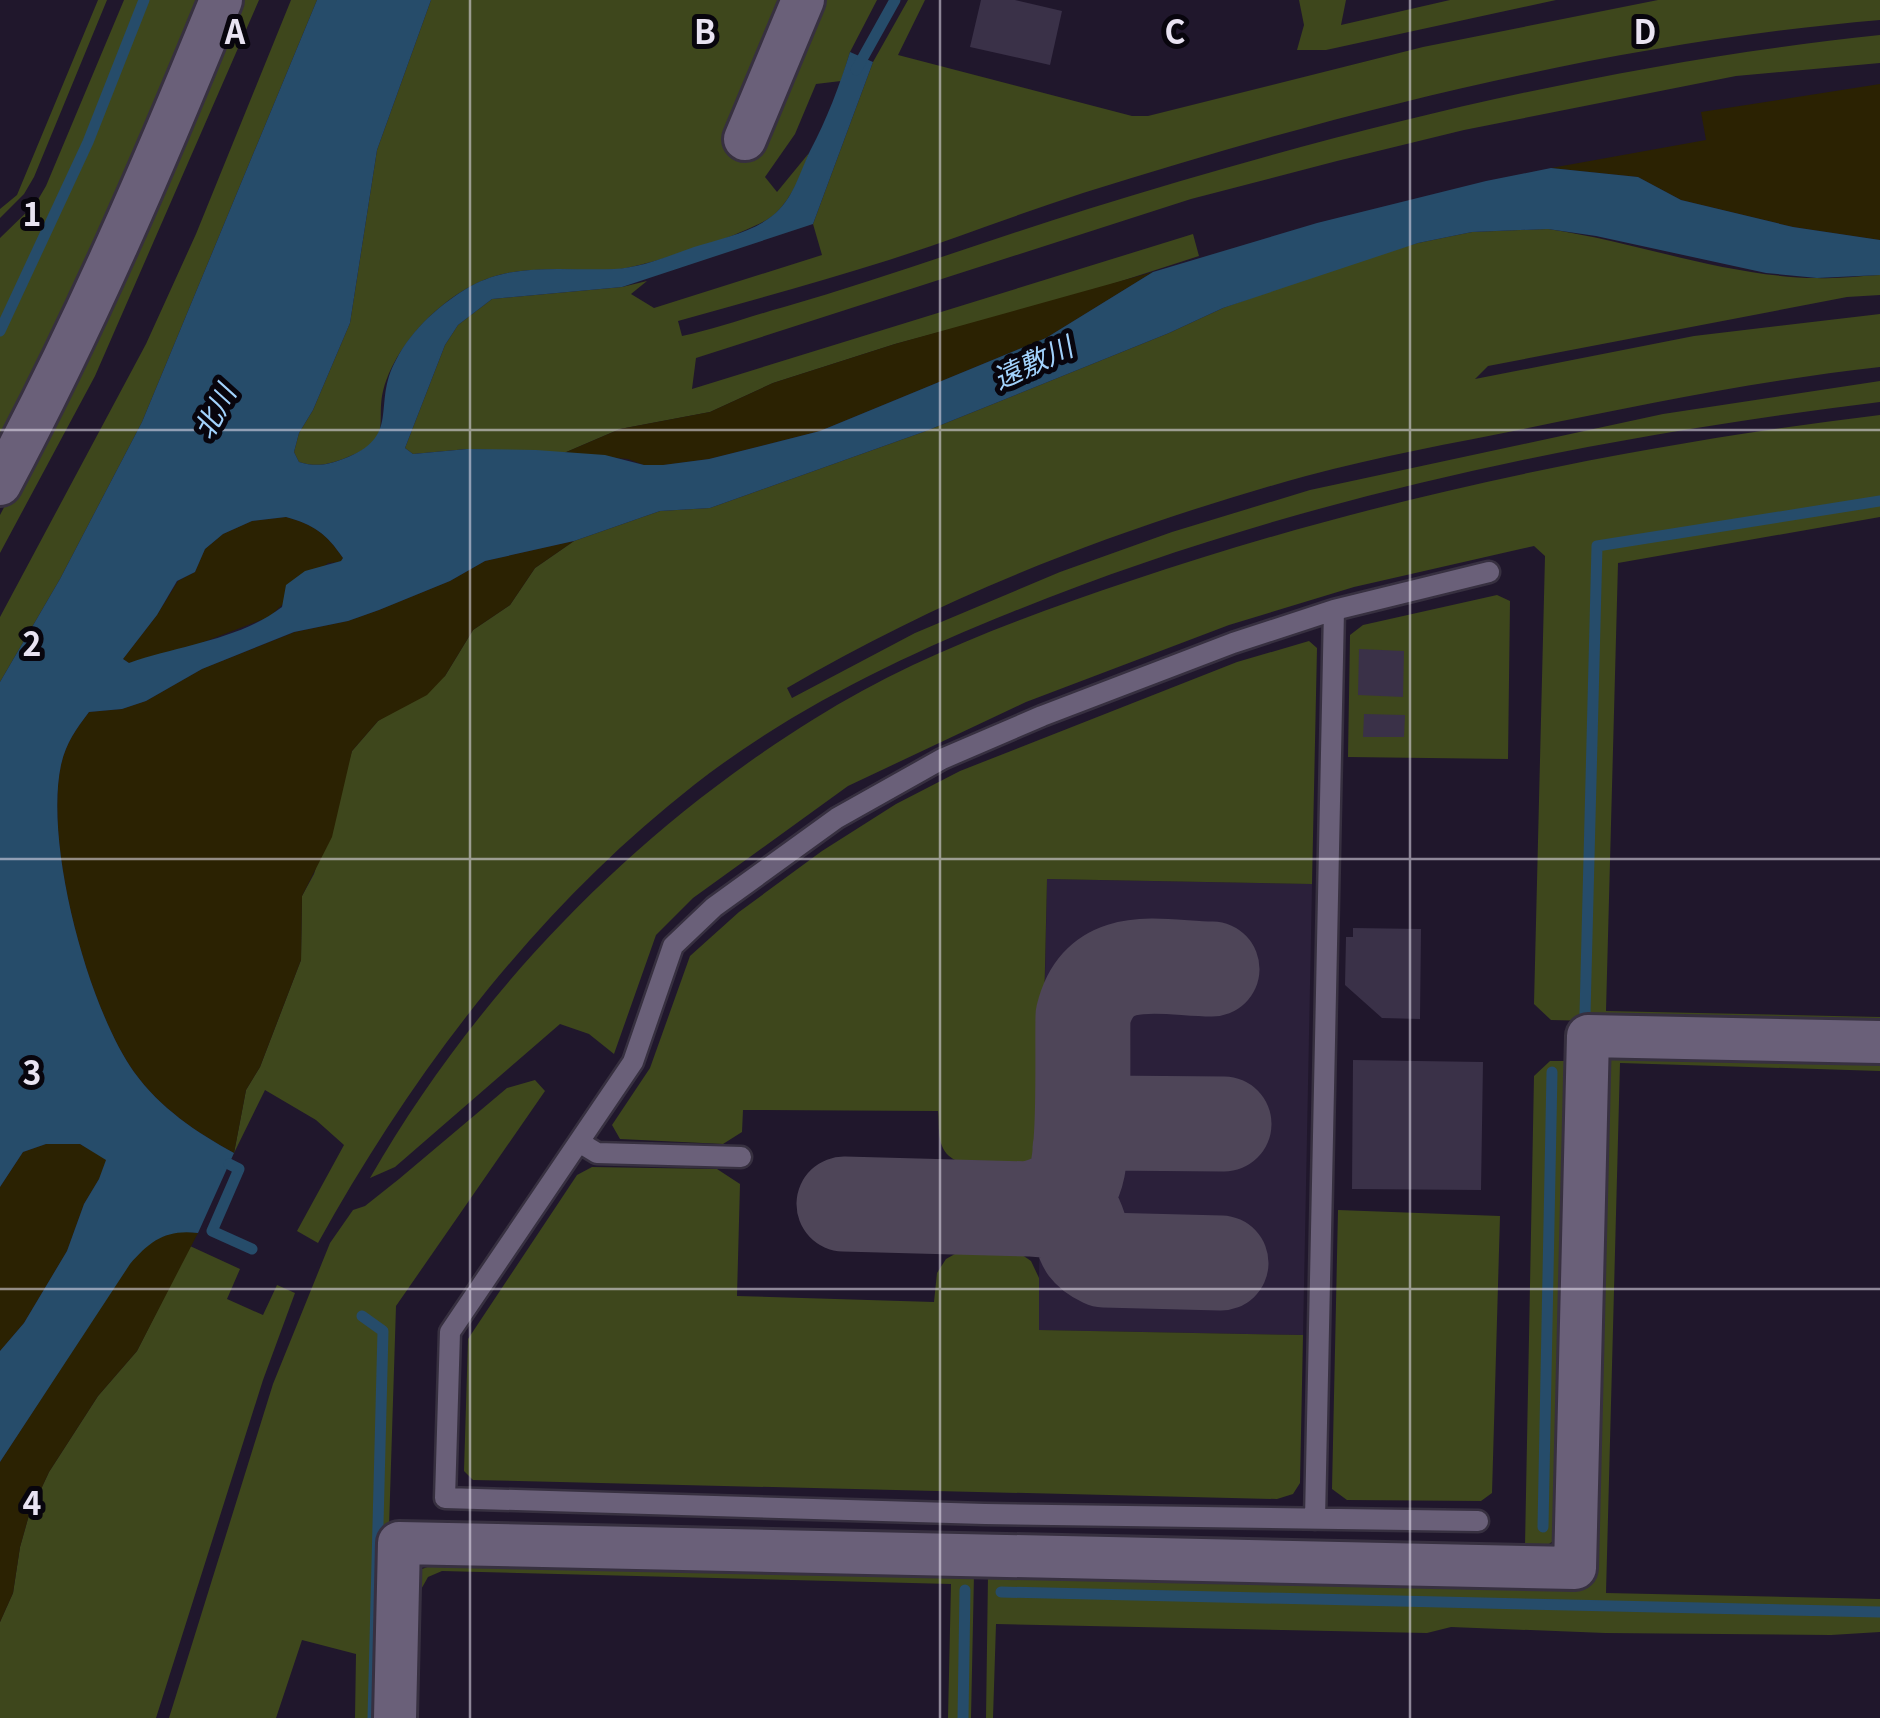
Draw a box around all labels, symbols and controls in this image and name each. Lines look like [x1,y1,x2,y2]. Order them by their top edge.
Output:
text: A [224,7,246,53]
text: B [694,7,716,53]
text: C [1165,7,1186,53]
text: D [1634,7,1656,53]
text: 1 [23,189,41,235]
water label: 遠敷川 [985,324,1081,397]
water label: 北川 [182,374,245,445]
text: 2 [23,619,41,665]
text: 3 [23,1048,41,1094]
text: 4 [23,1478,41,1524]

